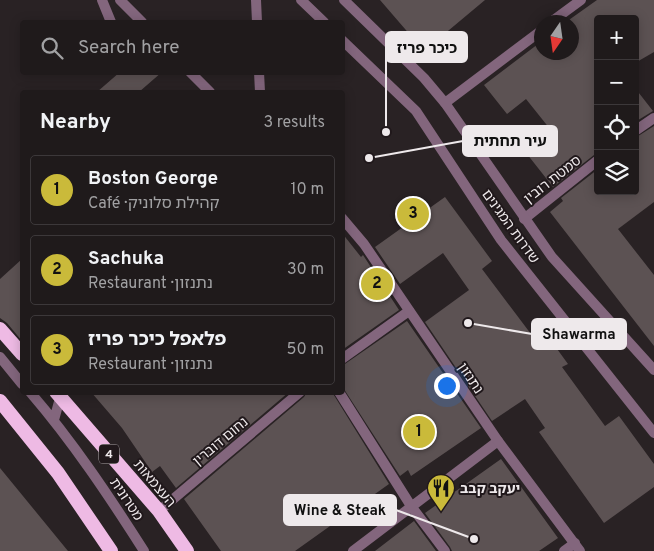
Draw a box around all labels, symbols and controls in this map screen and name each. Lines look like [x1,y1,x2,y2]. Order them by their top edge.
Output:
north arrow [534,15,579,60]
map controls [594,15,639,195]
button: + [594,15,639,60]
search box [20,20,345,75]
callout: כיכר פריז [386,32,467,62]
icon: search [38,34,66,62]
text: Search here [78,36,180,60]
text: כיכר פריז [397,40,457,59]
button: − [594,60,639,105]
button: locate [594,105,639,150]
text: Nearby [40,109,111,136]
text: 3 results [263,113,325,133]
callout: עיר תחתית [463,126,557,156]
text: עיר תחתית [473,133,547,152]
button: layers [594,150,639,195]
street label: סמטת רובין [521,152,585,208]
text: Boston George [88,167,218,191]
text: 1 [54,180,60,200]
text: 10 m [290,180,324,200]
street label: שדרות המגינים [477,187,542,267]
text: Café · קהילת סלוניק [88,194,220,214]
pin: 3 [397,195,429,233]
text: Sachuka [88,247,164,271]
text: 2 [52,260,62,280]
text: 30 m [287,260,324,280]
pin: 2 [361,265,393,303]
text: Restaurant · נתנזון [88,274,213,294]
callout: Shawarma [532,319,626,349]
text: Shawarma [542,326,616,345]
text: פלאפל כיכר פריז [88,328,226,352]
text: 3 [52,340,62,360]
text: 50 m [287,340,324,360]
text: Restaurant · נתנזון [88,355,213,375]
street label: נתנזון [453,360,486,398]
your location [434,373,460,399]
pin: 1 [403,413,435,451]
street label: נחום דוברין [190,414,252,470]
road number: 4 [99,444,119,464]
street label: העצמאות [129,457,179,511]
restaurant icon: יעקב קבב [426,473,456,512]
street label: מטרונית [105,475,146,525]
place label: יעקב קבב [460,481,520,498]
callout: Wine & Steak [284,495,396,525]
text: Wine & Steak [294,502,386,521]

